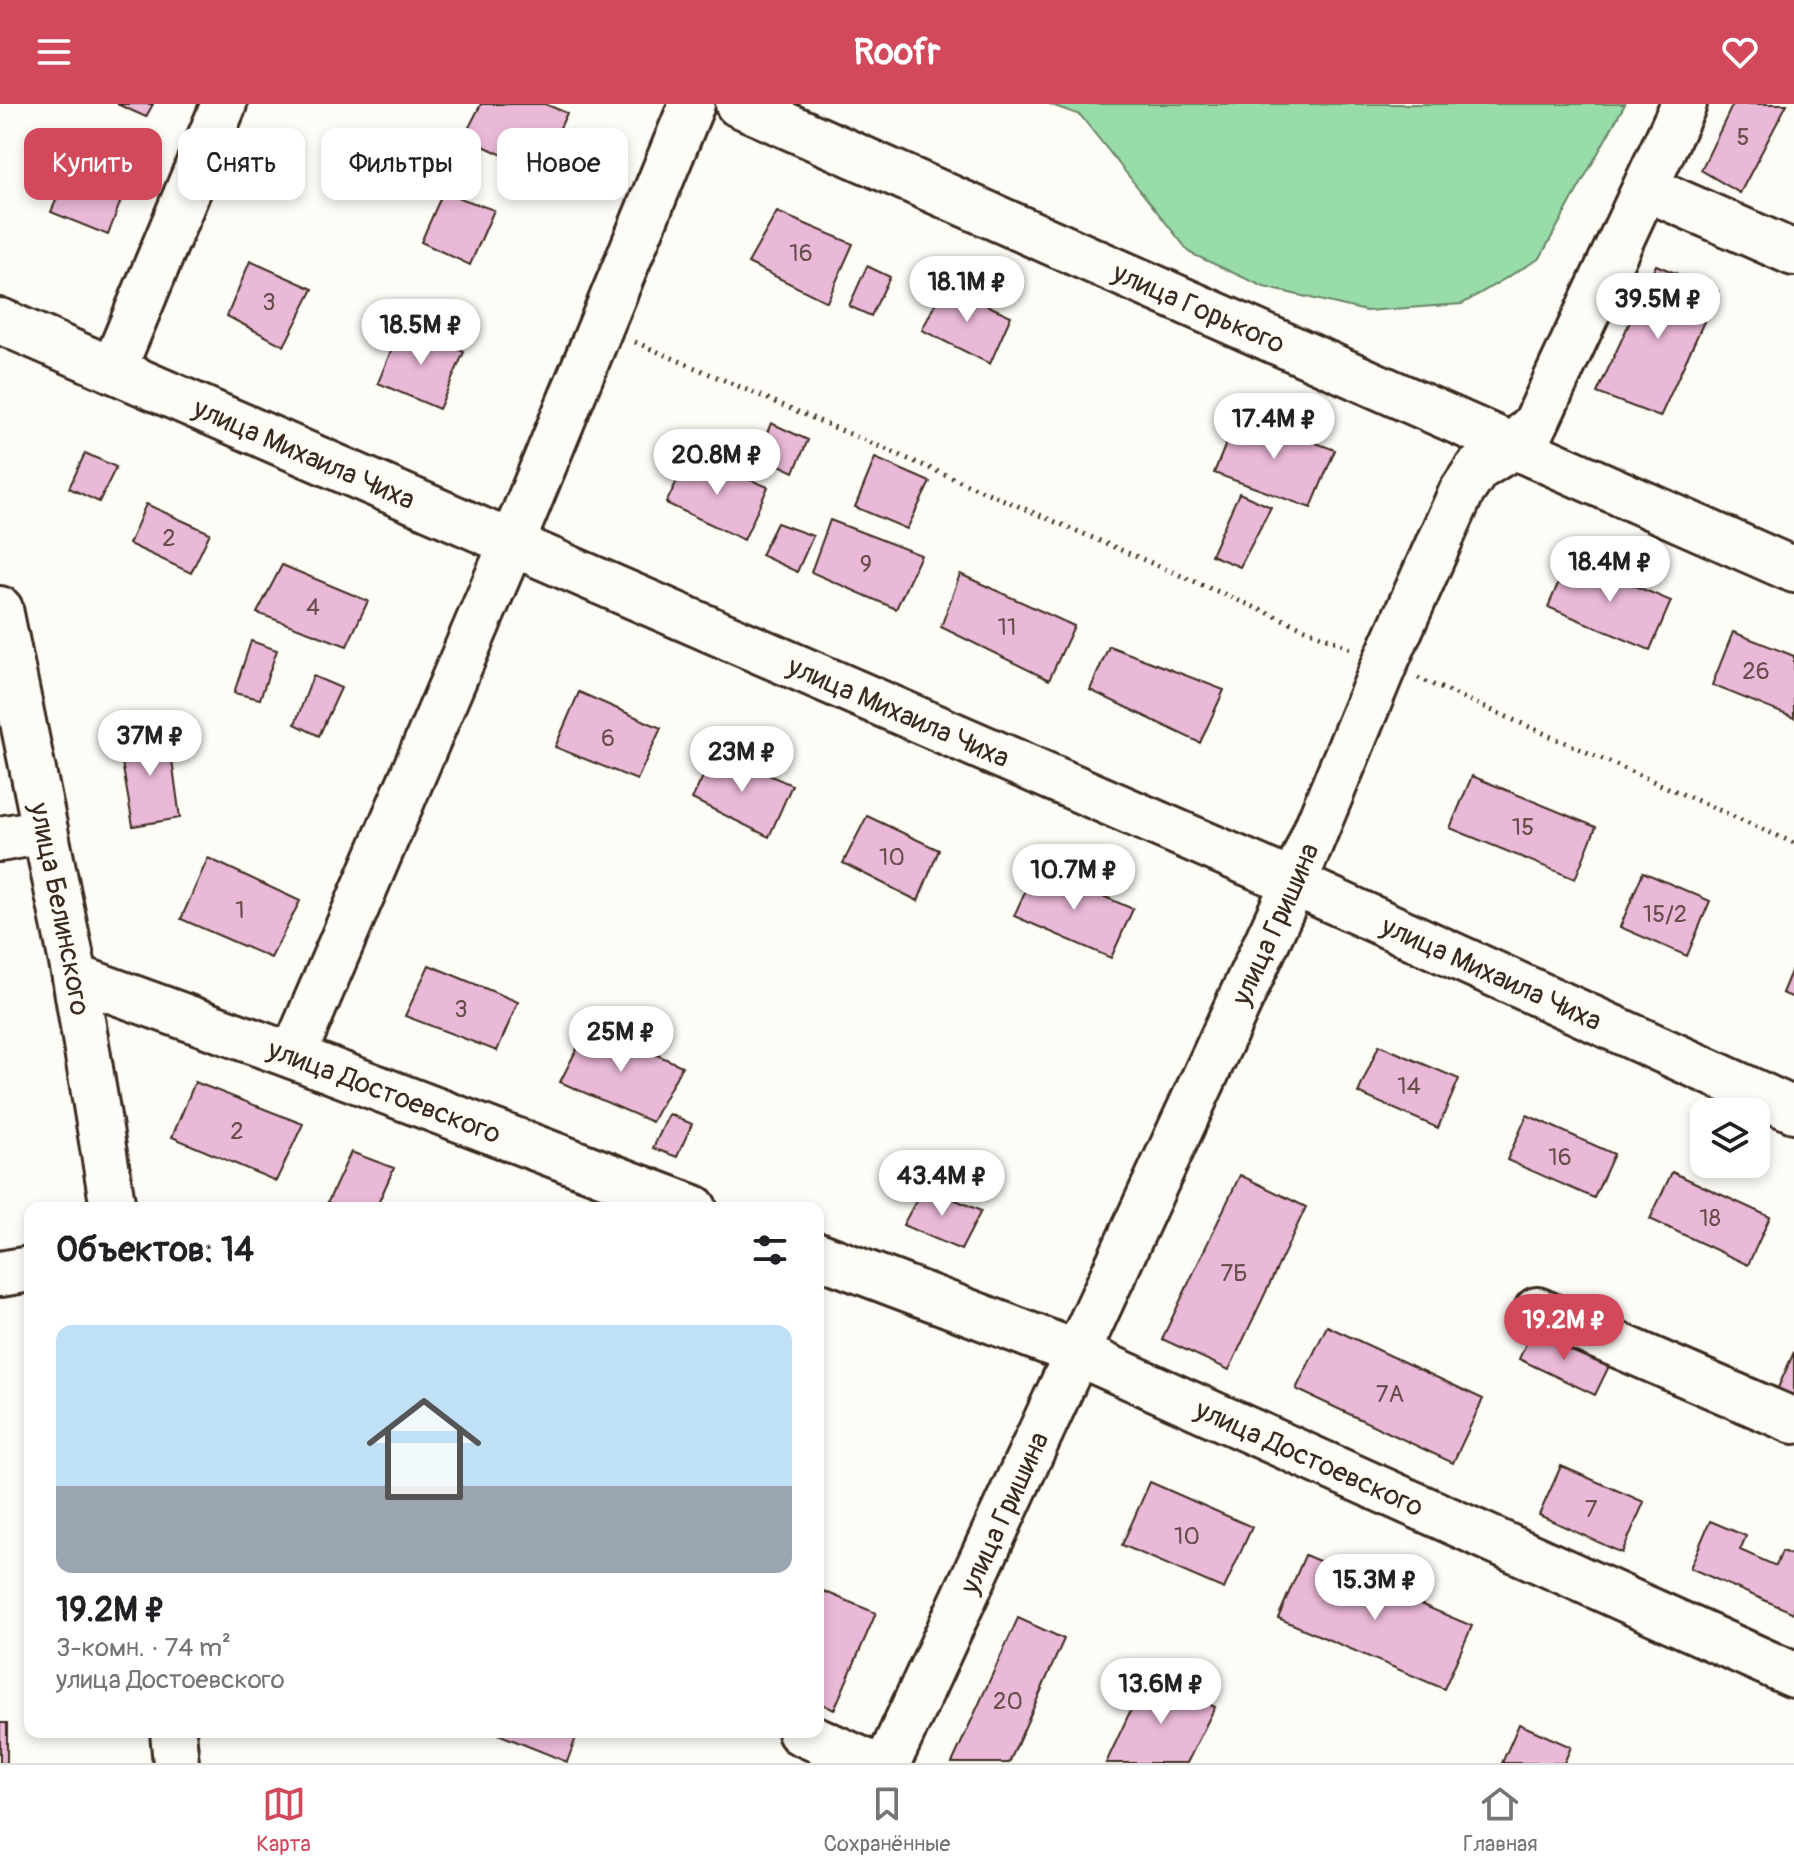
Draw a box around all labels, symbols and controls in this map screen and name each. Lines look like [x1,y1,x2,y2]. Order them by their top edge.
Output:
icon: menu [32,30,76,74]
text: Roofr [854,30,940,75]
icon: heart [1718,30,1762,74]
house number: 5 [1736,123,1750,152]
chip: Купить [24,128,162,200]
chip: Снять [178,128,305,200]
chip: Фильтры [321,128,481,200]
chip: Новое [497,128,628,200]
house number: 16 [789,239,813,268]
street label: улица Горького [1106,255,1290,362]
pin: 18.1M ₽ [893,256,1041,324]
text: 18.1M ₽ [927,266,1007,298]
pin: 39.5M ₽ [1584,273,1732,341]
text: 39.5M ₽ [1614,283,1702,315]
house number: 3 [262,288,276,317]
pin: 18.5M ₽ [347,299,495,367]
text: 18.5M ₽ [379,309,463,341]
street label: улица Михаила Чиха [187,391,420,518]
pin: 17.4M ₽ [1200,393,1348,461]
text: 17.4M ₽ [1232,403,1316,435]
pin: 20.8M ₽ [643,429,791,497]
text: 20.8M ₽ [671,439,763,471]
house number: 2 [162,524,176,553]
pin: 18.4M ₽ [1536,536,1684,604]
text: 18.4M ₽ [1568,546,1652,578]
house number: 9 [860,550,872,579]
house number: 4 [306,593,320,622]
house number: 11 [998,613,1016,642]
street label: улица Михаила Чиха [781,649,1014,776]
house number: 26 [1742,657,1770,686]
pin: 37M ₽ [94,710,206,778]
text: 37M ₽ [116,720,184,752]
house number: 6 [601,724,615,753]
pin: 23M ₽ [686,726,798,794]
text: 23M ₽ [708,736,776,768]
street label: улица Белинского [21,799,97,1018]
house number: 15 [1512,813,1534,842]
street label: улица Гришина [1224,838,1328,1012]
house number: 10 [879,843,905,872]
pin: 10.7M ₽ [1000,844,1148,912]
text: 10.7M ₽ [1030,854,1118,886]
house number: 1 [235,896,245,925]
house number: 15/2 [1643,900,1687,929]
street label: улица Михаила Чиха [1375,909,1607,1039]
house number: 3 [454,995,468,1024]
pin: 25M ₽ [565,1006,677,1074]
text: 25M ₽ [587,1016,655,1048]
street label: улица Достоевского [262,1032,506,1152]
house number: 14 [1397,1072,1421,1101]
map controls [1690,1098,1770,1178]
button: layers [1690,1098,1770,1178]
house number: 2 [230,1117,244,1146]
house number: 16 [1548,1143,1572,1172]
pin: 43.4M ₽ [868,1150,1016,1218]
text: 43.4M ₽ [897,1160,987,1192]
house number: 18 [1699,1204,1721,1233]
icon: filters [748,1228,792,1272]
text: Объектов: 14 [56,1229,254,1272]
house number: 7Б [1220,1259,1248,1288]
pin: 19.2M ₽ [1490,1294,1638,1362]
text: 19.2M ₽ [1522,1304,1606,1336]
icon: home [352,1377,496,1521]
house number: 7А [1376,1380,1404,1409]
street label: улица Достоевского [1189,1392,1429,1525]
street label: улица Гришина [952,1427,1057,1600]
house number: 7 [1585,1495,1598,1524]
house number: 10 [1174,1522,1200,1551]
pin: 15.3M ₽ [1301,1554,1449,1622]
text: 15.3M ₽ [1333,1564,1417,1596]
text: 19.2M ₽ [56,1589,166,1632]
text: 3-комн. · 74 m² [56,1632,231,1664]
pin: 13.6M ₽ [1087,1658,1235,1726]
text: улица Достоевского [56,1664,285,1696]
text: 13.6M ₽ [1118,1668,1204,1700]
house number: 20 [993,1687,1023,1716]
tab: Карта [256,1782,311,1858]
tab: Сохранённые [823,1782,950,1858]
tab: Главная [1463,1782,1538,1858]

